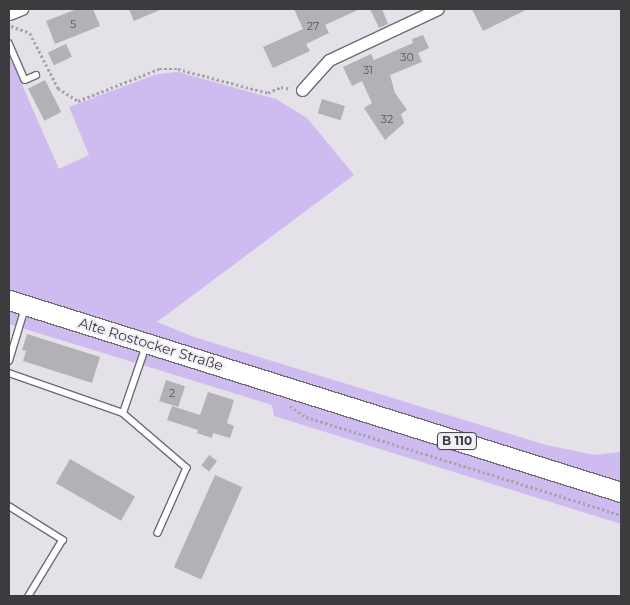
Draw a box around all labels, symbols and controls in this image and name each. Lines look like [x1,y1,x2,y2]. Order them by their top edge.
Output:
house number: 5 [70,17,76,31]
house number: 27 [307,19,319,33]
house number: 30 [400,50,414,64]
house number: 31 [363,63,373,77]
house number: 32 [381,112,393,126]
street label: Alte Rostocker Straße [77,314,225,374]
house number: 2 [169,386,175,400]
road number: B 110 [436,432,478,451]

